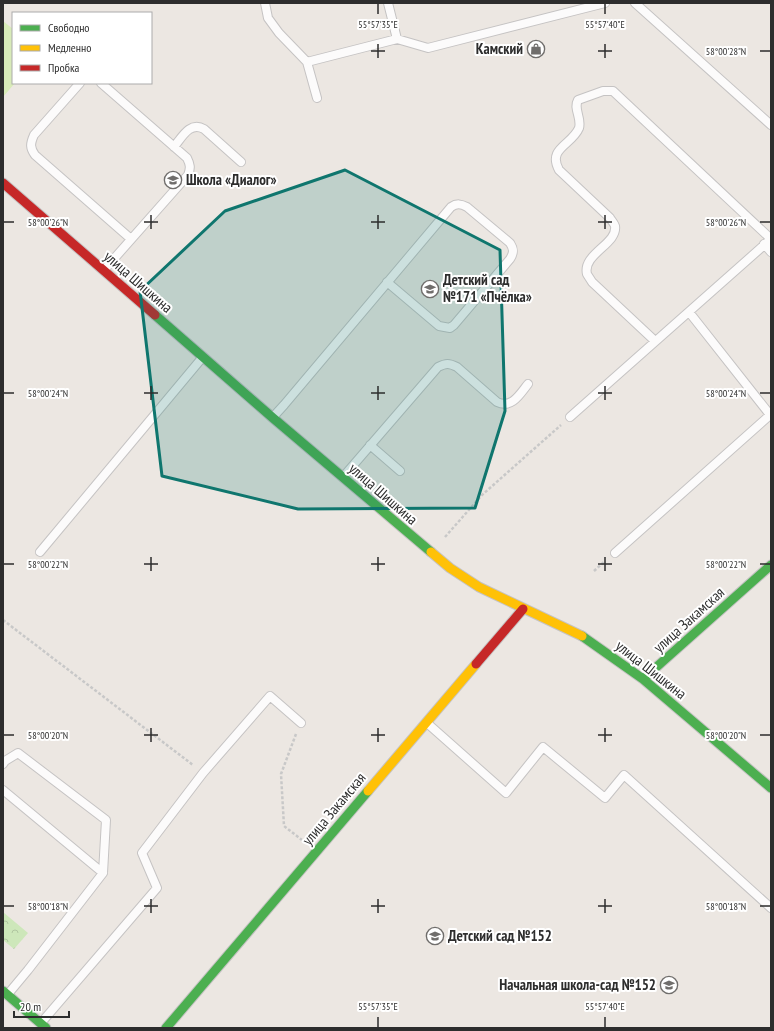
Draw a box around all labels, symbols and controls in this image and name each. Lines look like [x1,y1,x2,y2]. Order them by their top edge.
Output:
legend [12,12,152,84]
text: 55°57'35"E [358,18,398,31]
text: 55°57'40"E [585,18,625,31]
text: Свободно [48,20,90,35]
place label: Камский [476,39,523,58]
shop icon: Камский [526,39,546,59]
text: Медленно [48,40,91,55]
text: 58°00'28"N [706,45,746,58]
text: Пробка [48,60,80,75]
school or university icon: Школа «Диалог» [163,170,183,190]
place label: Школа «Диалог» [186,170,277,189]
text: 58°00'26"N [28,216,68,229]
text: 58°00'26"N [706,216,746,229]
street label: улица Шишкина [100,247,177,317]
place label: Детский сад №171 «Пчёлка» [443,270,532,306]
school or university icon: Детский сад №171 «Пчёлка» [420,279,440,299]
text: 58°00'24"N [28,387,68,400]
text: 58°00'24"N [706,387,746,400]
street label: улица Шишкина [345,459,422,529]
text: 58°00'22"N [28,558,68,571]
text: 58°00'22"N [706,558,746,571]
street label: улица Закамская [649,583,728,656]
street label: улица Шишкина [612,636,691,703]
text: 58°00'20"N [28,729,68,742]
text: 58°00'20"N [706,729,746,742]
street label: улица Закамская [298,768,370,849]
text: 58°00'18"N [28,900,68,913]
text: 58°00'18"N [706,900,746,913]
school or university icon: Детский сад №152 [425,926,445,946]
place label: Детский сад №152 [448,926,552,945]
place label: Начальная школа-сад №152 [499,975,656,994]
school or university icon: Начальная школа-сад №152 [659,975,679,995]
scale bar [14,993,69,1019]
text: 20 m [20,999,41,1014]
text: 55°57'35"E [358,1000,398,1013]
text: 55°57'40"E [585,1000,625,1013]

